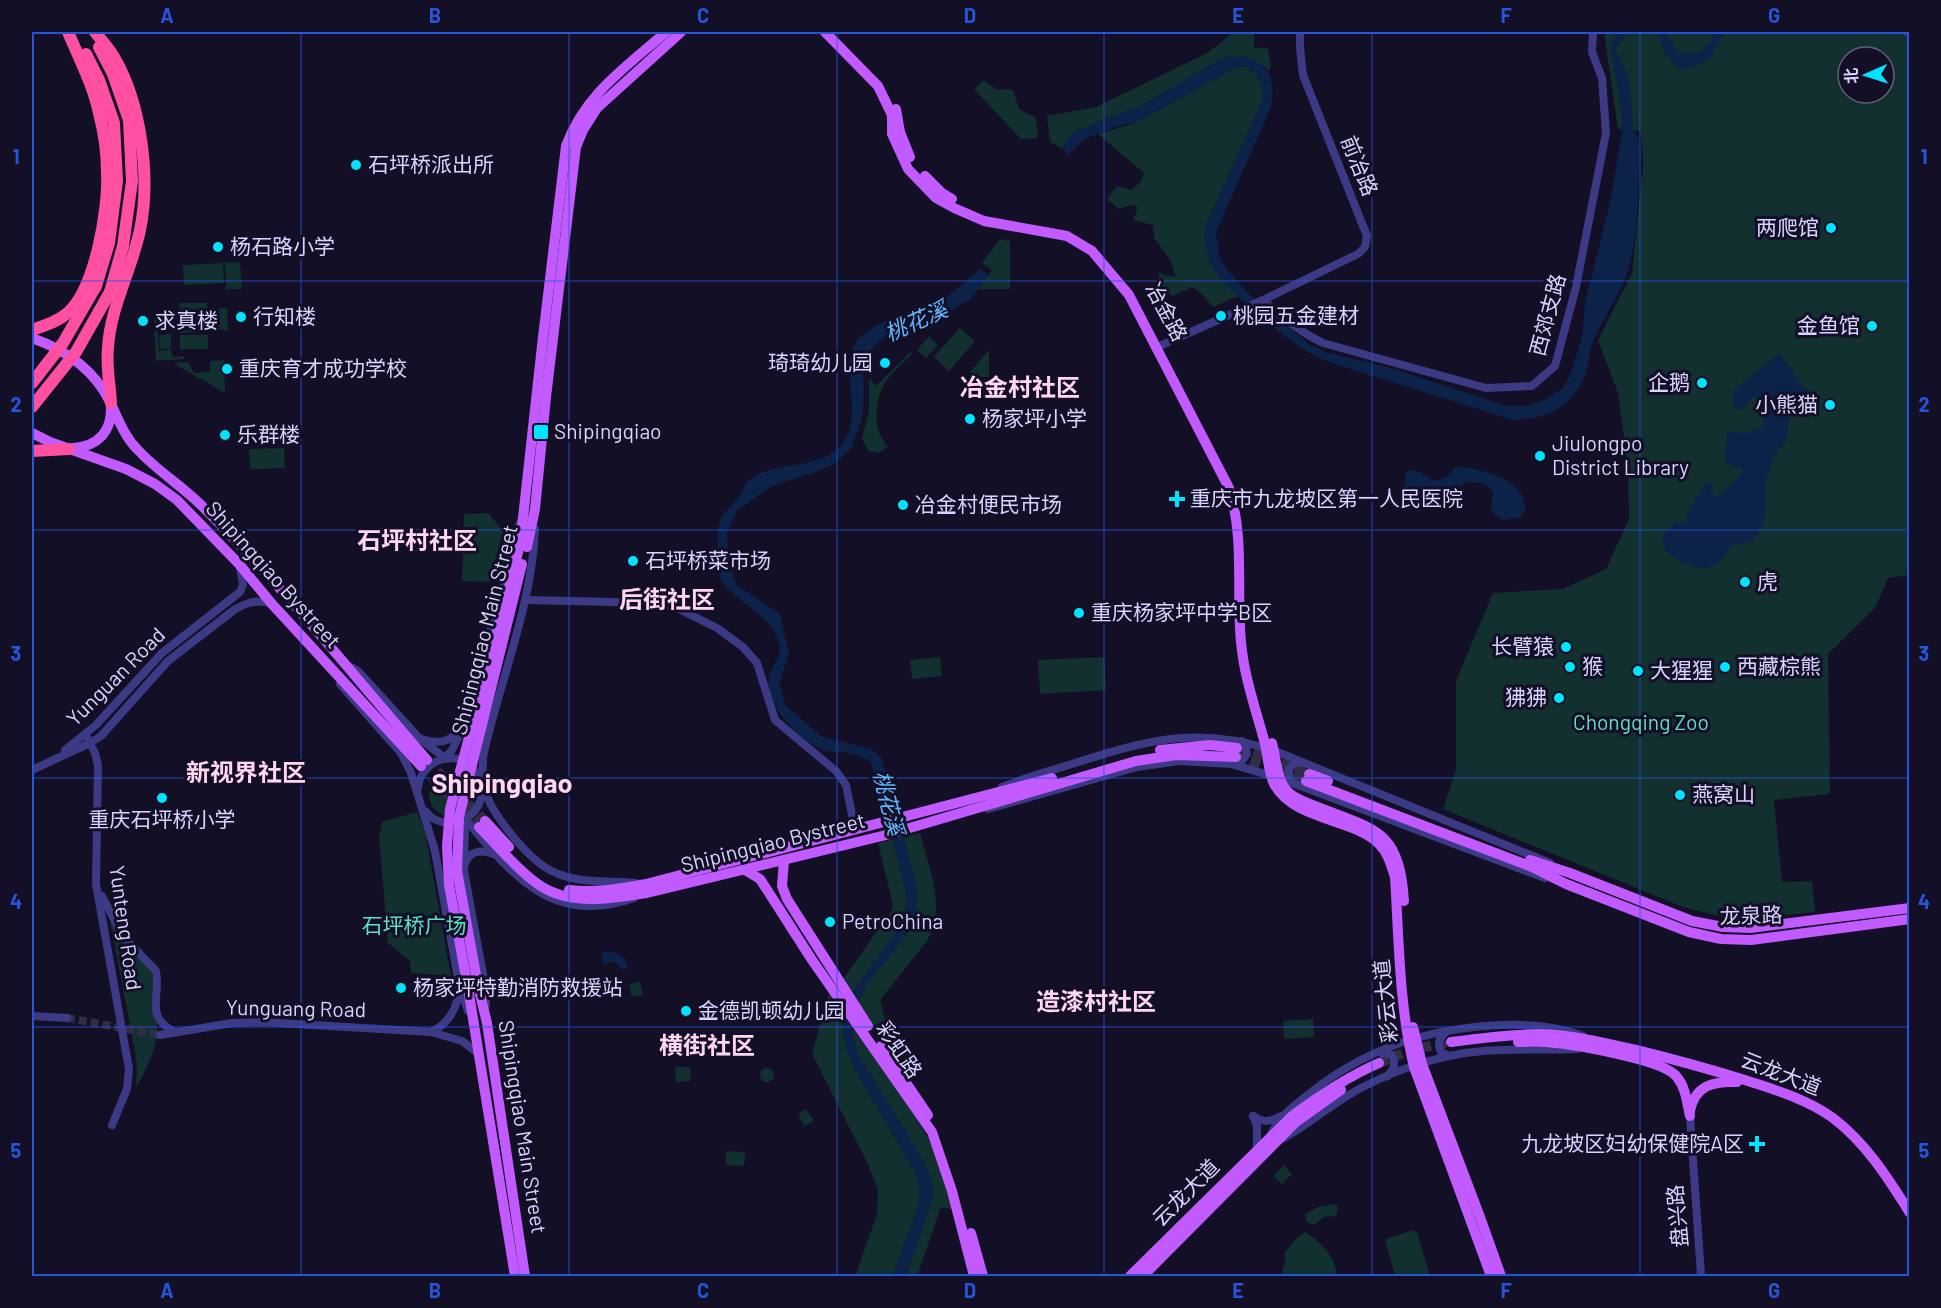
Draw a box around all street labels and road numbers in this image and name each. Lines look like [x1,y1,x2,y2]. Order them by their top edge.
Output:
street label: 前冶路 [1337,132,1384,199]
street label: 西郊支路 [1524,271,1569,358]
street label: 冶金路 [1141,278,1193,345]
street label: Shipingqiao Bystreet [202,495,347,653]
street label: Shipingqiao Main Street [445,522,522,737]
street label: Yunguan Road [60,621,169,730]
street label: Shipingqiao Bystreet [678,807,867,877]
street label: Yunteng Road [105,864,148,992]
street label: 龙泉路 [1719,901,1783,928]
street label: 彩云大道 [1368,958,1401,1044]
street label: Yunguang Road [226,994,366,1021]
street label: 彩虹路 [872,1016,928,1082]
street label: Shipingqiao Main Street [494,1018,553,1235]
street label: 云龙大道 [1738,1046,1825,1099]
street label: 云龙大道 [1146,1153,1223,1230]
street label: 盘兴路 [1661,1184,1692,1249]

